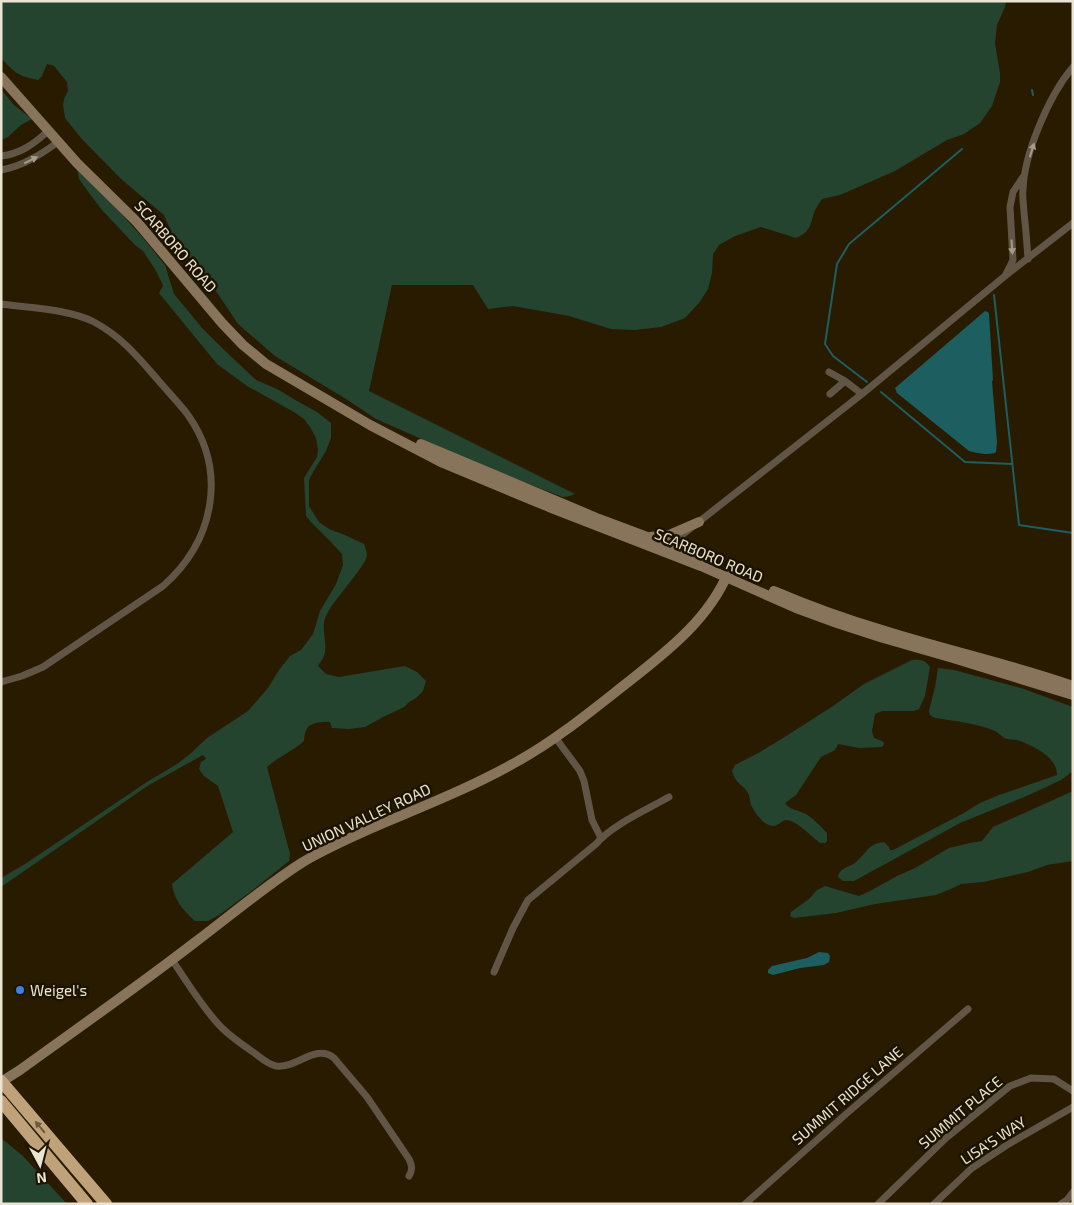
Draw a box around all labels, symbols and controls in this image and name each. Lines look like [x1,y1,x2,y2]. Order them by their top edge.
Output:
one-way arrow [1028,143,1036,158]
one-way arrow [24,155,38,163]
street label: SCARBORO ROAD [131,196,221,296]
one-way arrow [1009,239,1017,255]
street label: SCARBORO ROAD [652,524,766,586]
street label: UNION VALLEY ROAD [299,779,433,855]
place label: Weigel's [30,981,87,999]
marker: Weigel's [14,984,26,996]
street label: SUMMIT RIDGE LANE [788,1042,906,1148]
street label: SUMMIT PLACE [915,1072,1005,1152]
street label: LISA'S WAY [957,1112,1030,1168]
one-way arrow [34,1121,46,1133]
north arrow [15,1140,65,1190]
text: N [36,1169,48,1187]

